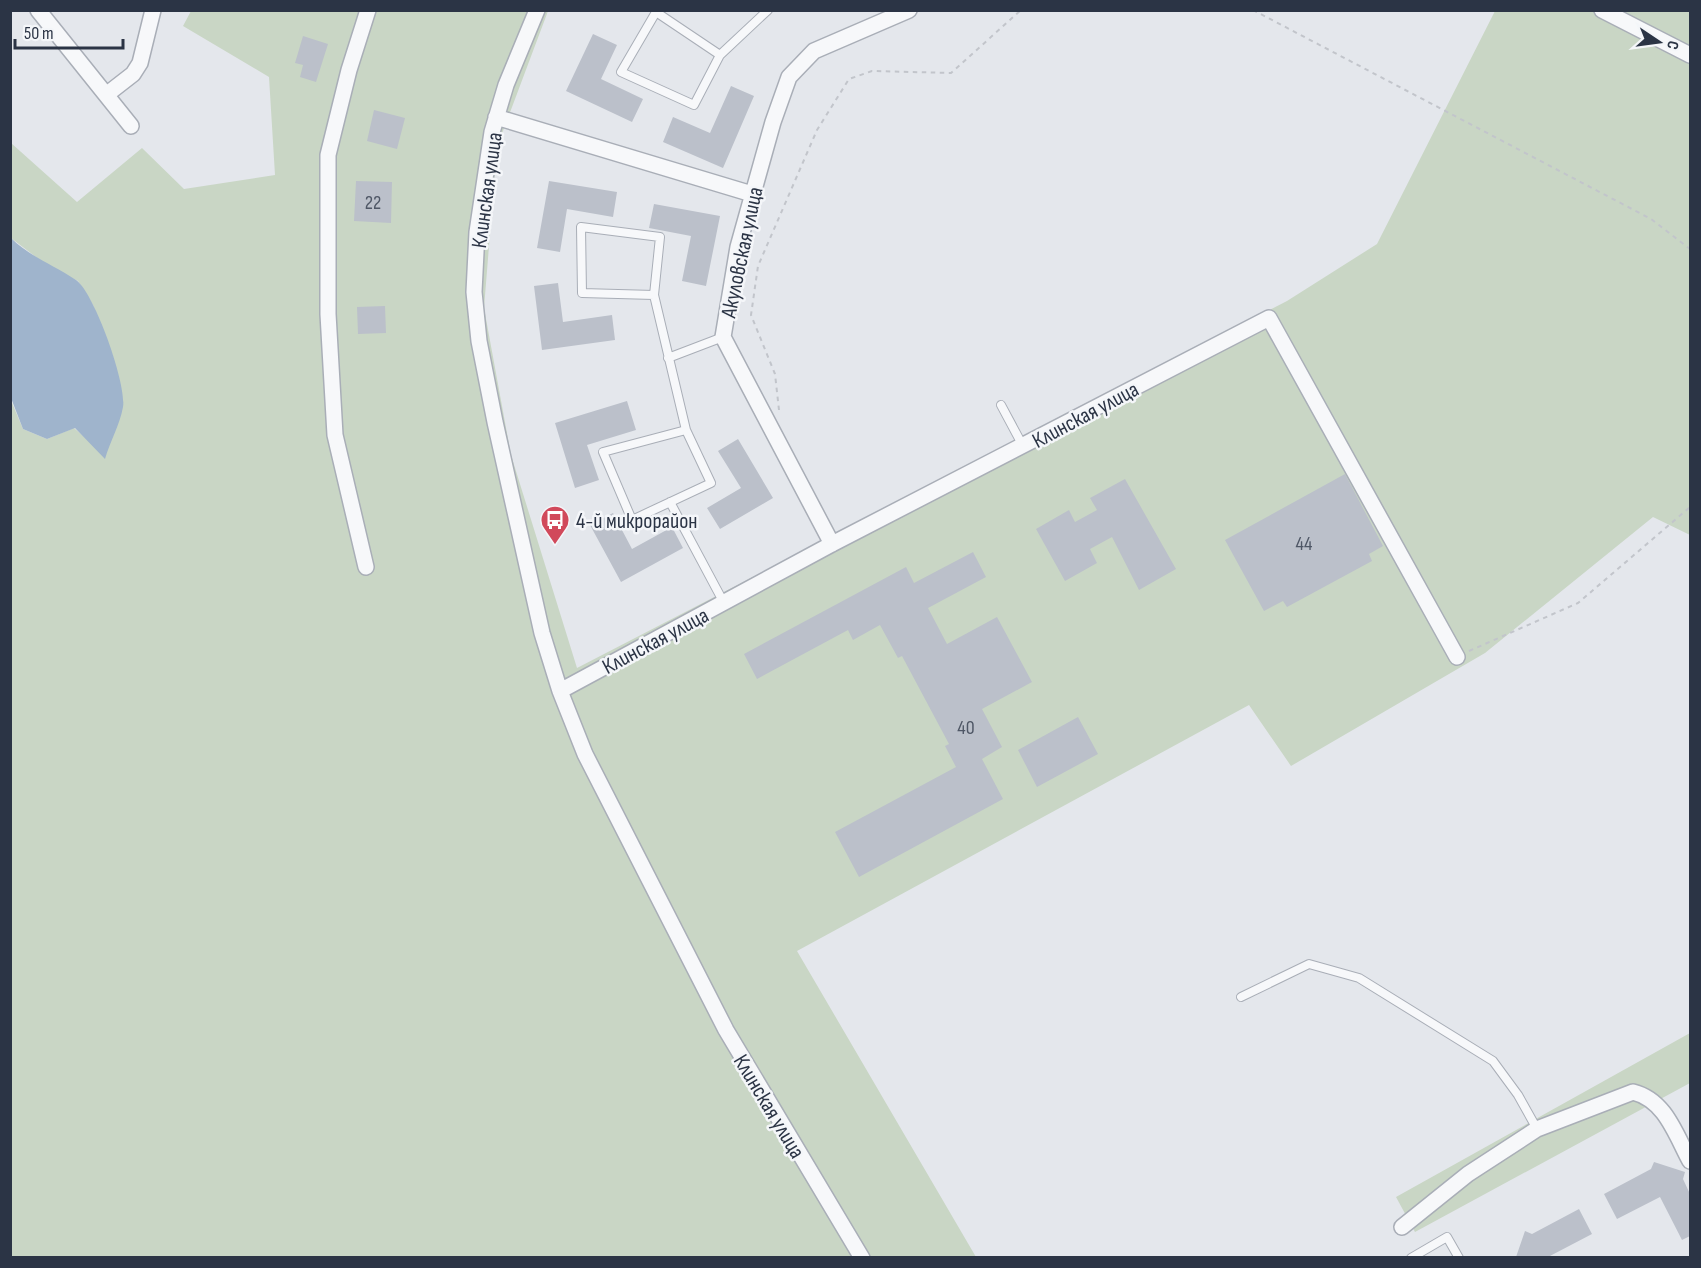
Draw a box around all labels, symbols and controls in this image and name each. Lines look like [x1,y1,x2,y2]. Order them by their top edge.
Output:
scale bar [15,12,123,50]
north arrow [1629,12,1689,72]
text: 50 m [24,23,54,44]
text: С [1662,39,1682,51]
street label: Клинская улица [466,131,509,250]
street label: Акуловская улица [715,184,769,321]
house number: 22 [365,191,381,215]
street label: Клинская улица [1028,376,1144,455]
bus stop icon: 4-й микрорайон [539,504,571,546]
place label: 4-й микрорайон [576,508,698,535]
house number: 44 [1296,532,1312,556]
street label: Клинская улица [598,602,714,681]
house number: 40 [957,716,975,740]
street label: Клинская улица [727,1050,810,1164]

